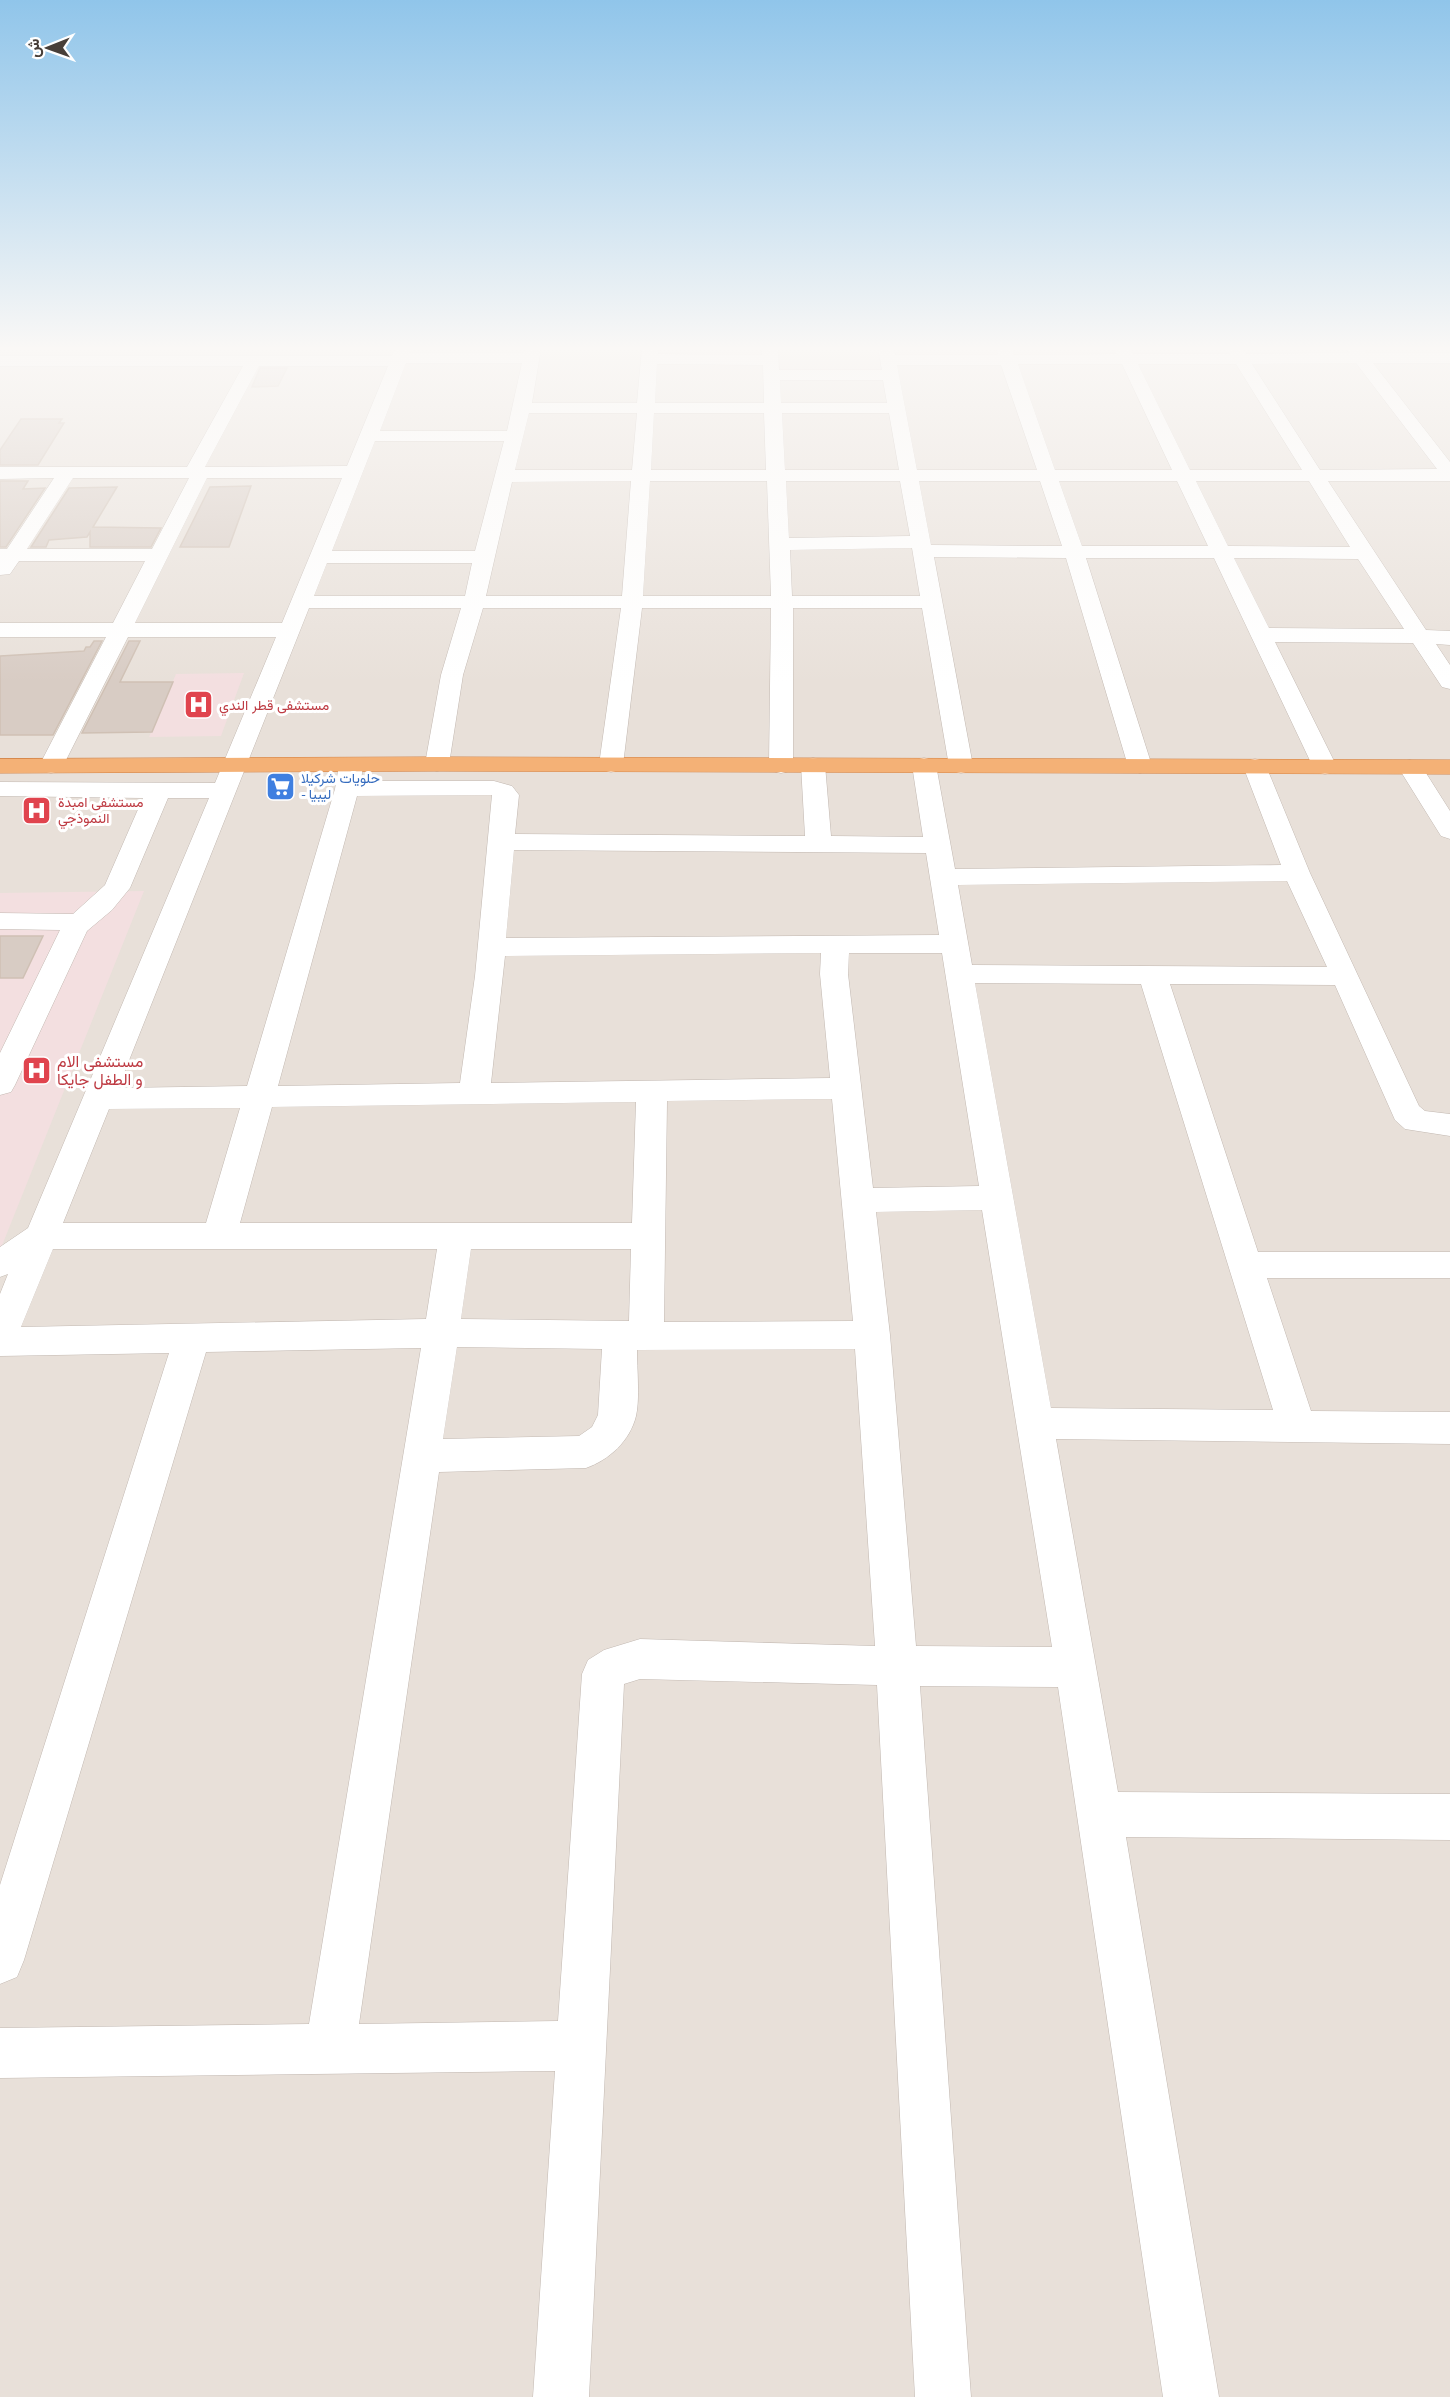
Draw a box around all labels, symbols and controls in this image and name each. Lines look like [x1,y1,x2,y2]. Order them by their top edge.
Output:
north arrow [18,18,78,78]
text: ش [23,38,43,58]
hospital icon: مستشفى قطر الندي [182,689,214,721]
place label: مستشفى قطر الندي [219,696,329,717]
place label: حلويات شركيلا - ليبيا [301,769,380,803]
supermarket icon: حلويات شركيلا - ليبيا [264,770,296,802]
place label: مستشفى امبدة النموذجي [58,793,143,830]
hospital icon: مستشفى امبدة النموذجي [21,794,53,826]
place label: مستشفى الام و الطفل جايكا [57,1051,143,1090]
hospital icon: مستشفى الام و الطفل جايكا [20,1054,52,1086]

